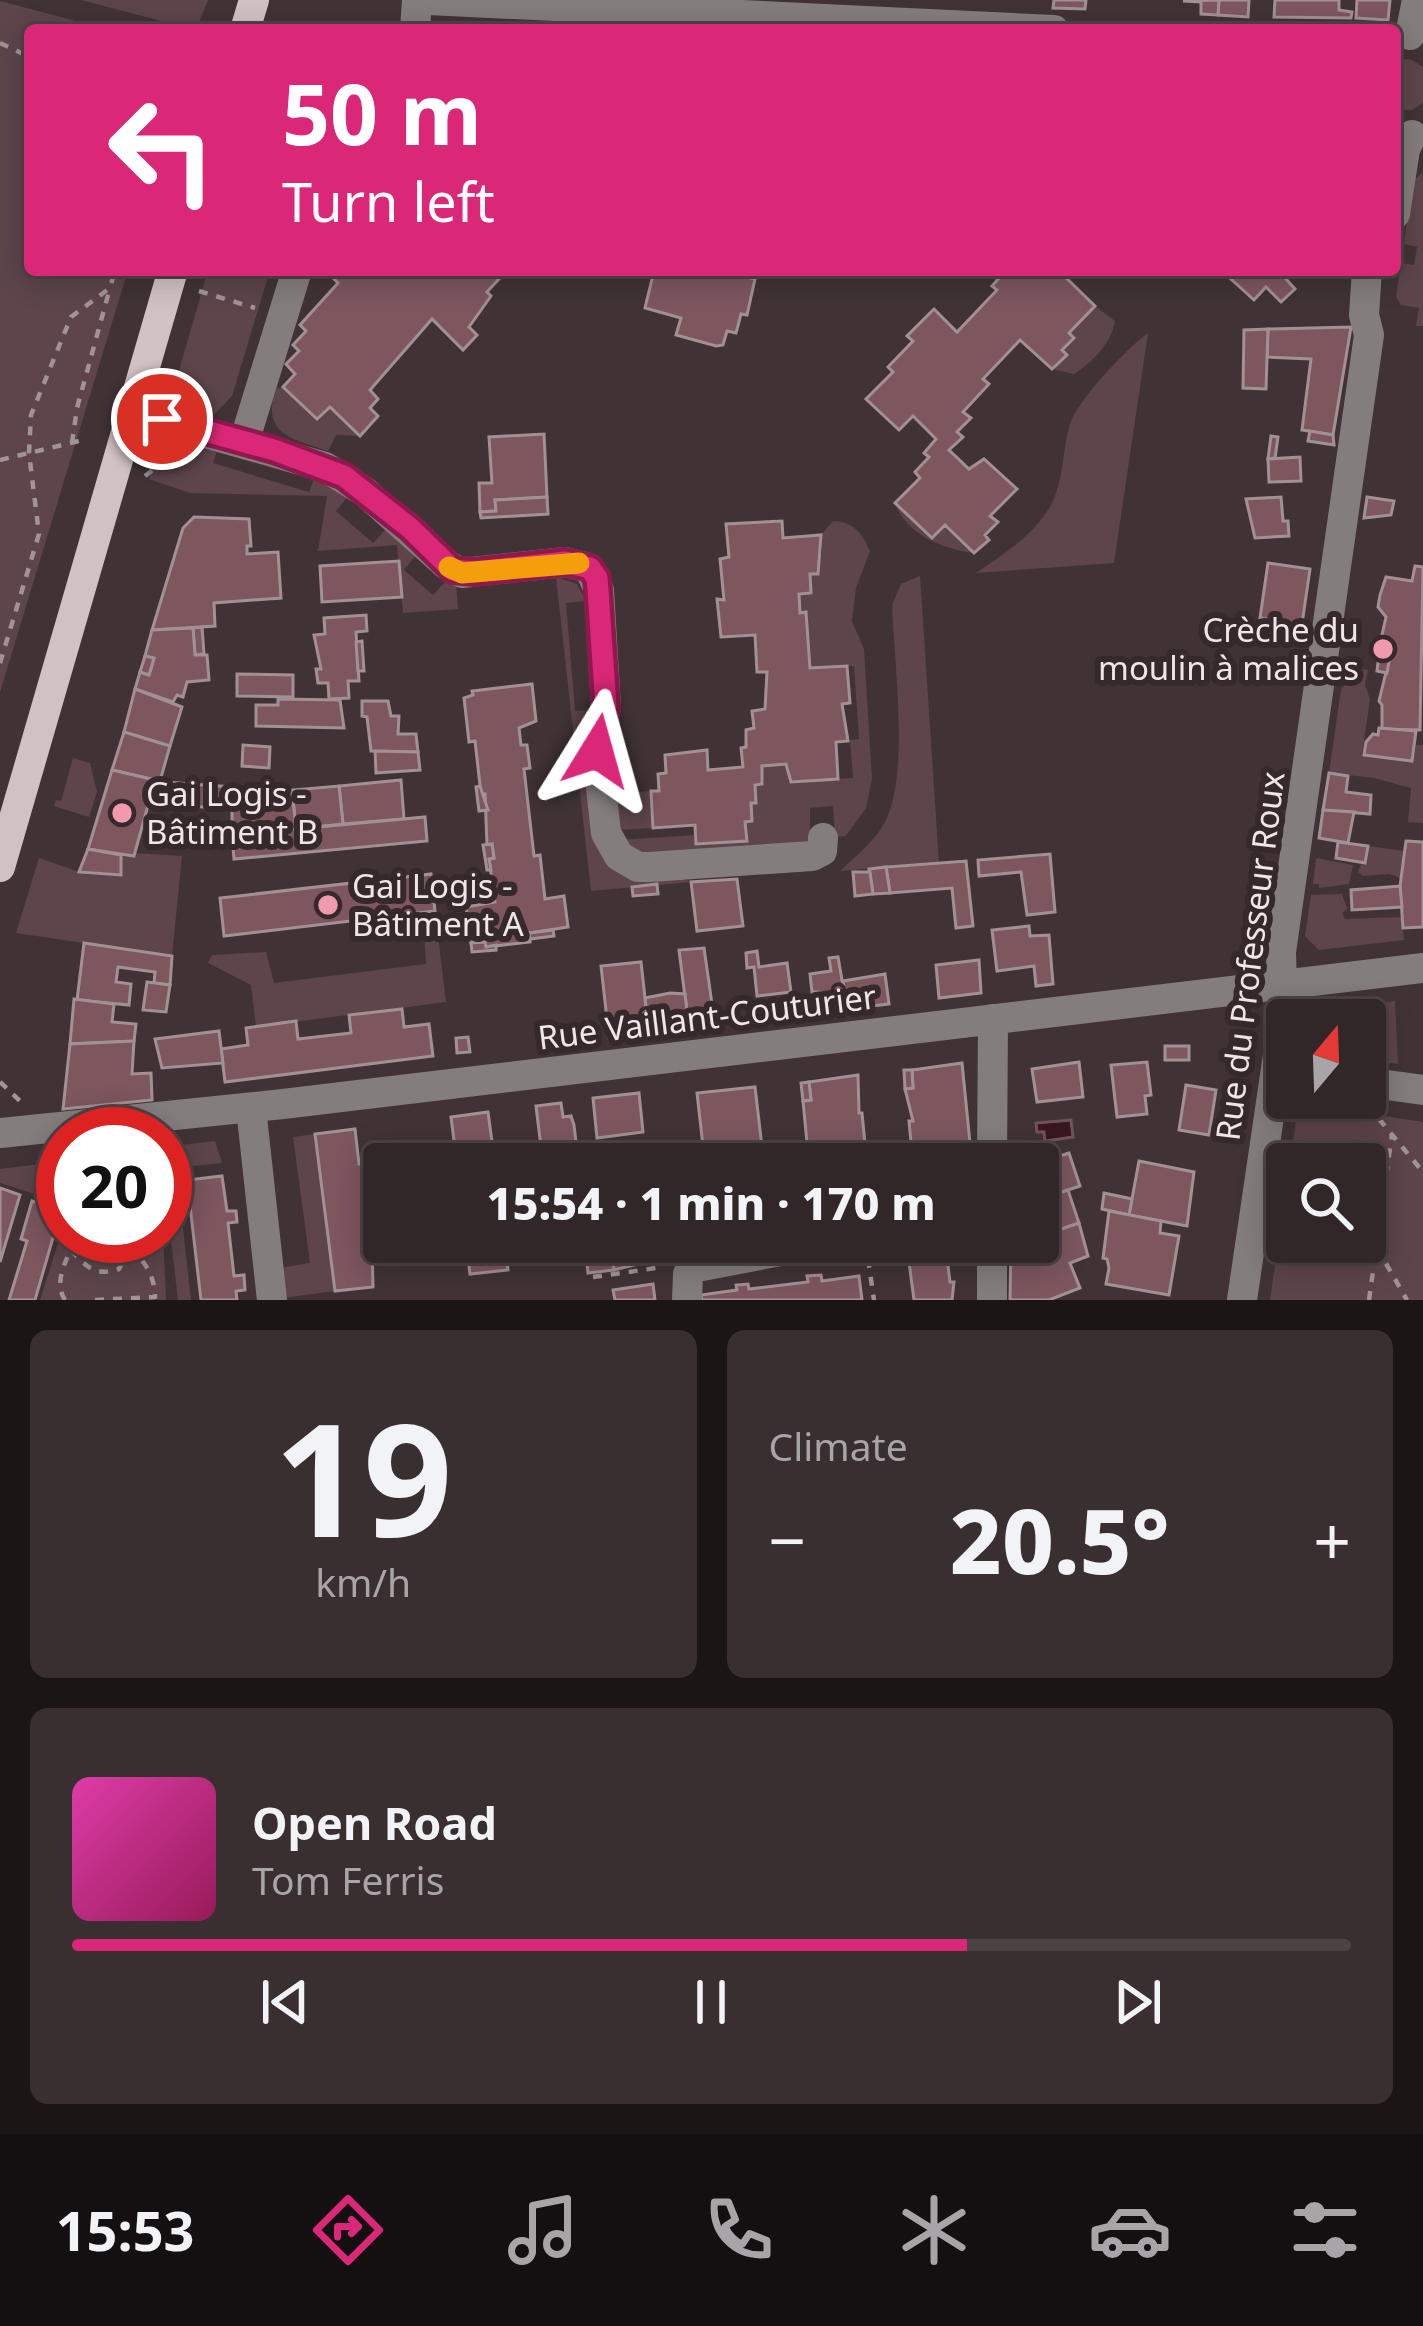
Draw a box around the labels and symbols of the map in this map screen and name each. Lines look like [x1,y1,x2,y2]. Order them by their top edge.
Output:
pin [111,368,213,470]
place label: Crèche du moulin à malices [1098,607,1359,690]
marker: Crèche du moulin à malices [1370,636,1396,662]
position arrow [534,688,660,814]
street label: Rue du Professeur Roux [1205,769,1294,1143]
place label: Gai Logis - Bâtiment B [146,771,318,854]
marker: Gai Logis - Bâtiment B [109,800,135,826]
place label: Gai Logis - Bâtiment A [352,863,525,946]
marker: Gai Logis - Bâtiment A [315,892,341,918]
street label: Rue Vaillant-Couturier [535,973,879,1060]
north arrow [1266,999,1386,1119]
speed limit sign: 20 [36,1107,192,1263]

